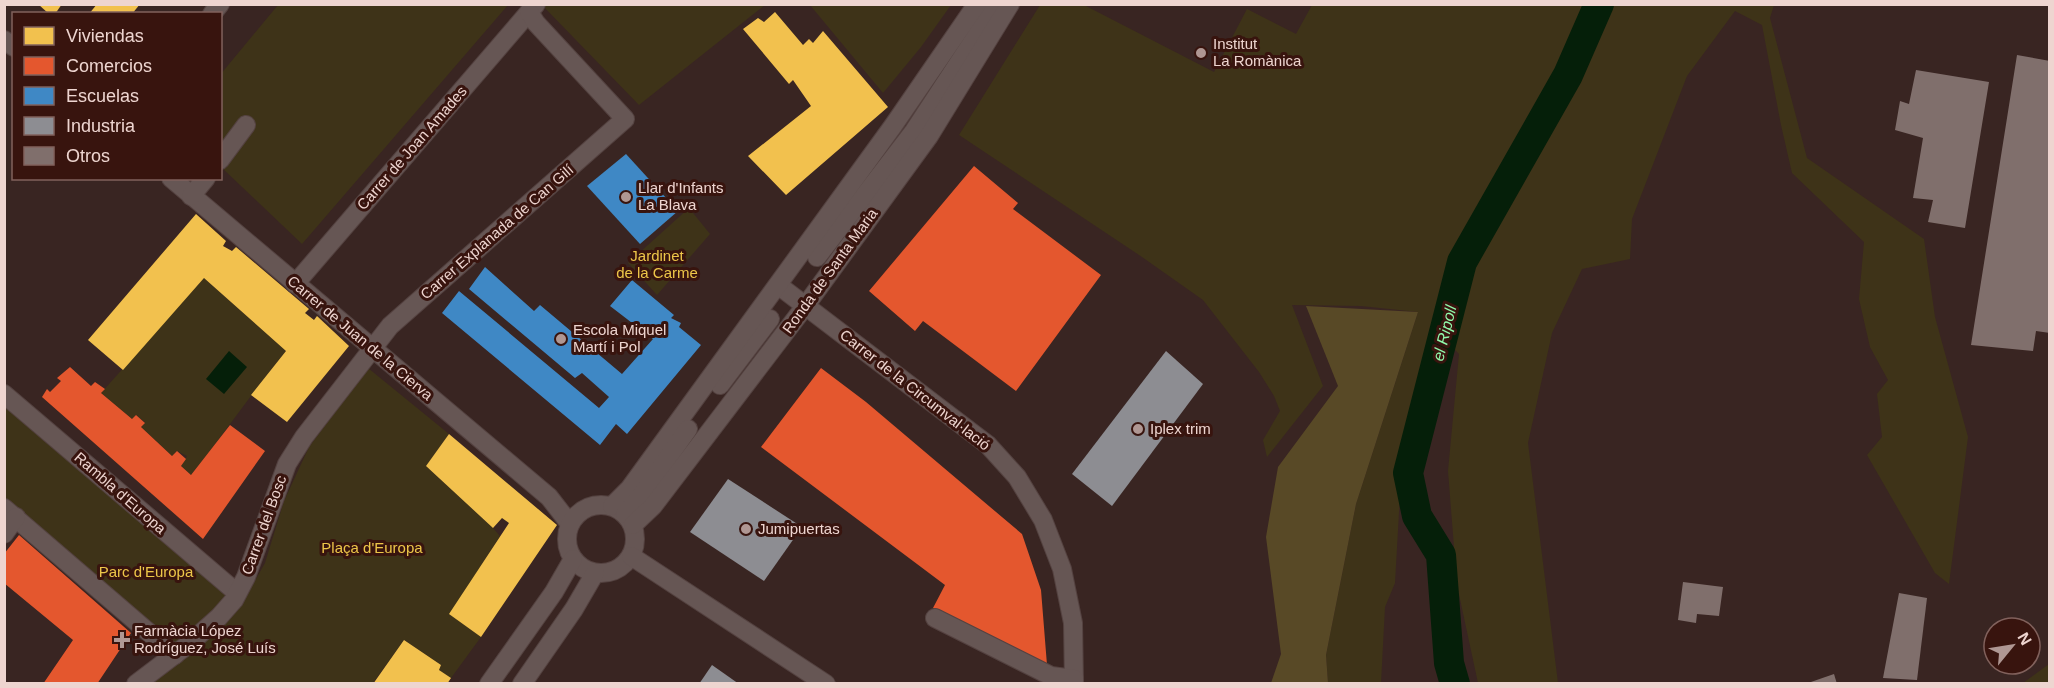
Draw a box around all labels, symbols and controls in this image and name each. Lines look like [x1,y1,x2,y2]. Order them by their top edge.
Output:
legend [12,12,222,180]
text: Viviendas [66,26,144,46]
place label: Institut La Romànica [1213,35,1302,69]
marker: Institut La Romànica [1194,46,1208,60]
text: Comercios [66,56,152,76]
street label: Carrer de Joan Amades [353,82,470,213]
text: Escuelas [66,86,139,106]
text: Industria [66,116,136,136]
text: Otros [66,146,110,166]
street label: Carrer Explanada de Can Gilí [417,160,577,303]
place label: Llar d'Infants La Blava [638,179,723,213]
marker: Llar d'Infants La Blava [619,190,633,204]
street label: Ronda de Santa Maria [779,204,881,336]
park label: Jardinet de la Carme [616,247,698,281]
street label: Carrer de Juan de la Cierva [284,272,437,404]
water label: el Ripoll [1429,303,1460,363]
place label: Escola Miquel Martí i Pol [573,321,666,355]
street label: Carrer de la Circumval·lació [837,326,994,454]
marker: Escola Miquel Martí i Pol [554,332,568,346]
place label: Iplex trim [1150,420,1211,437]
marker: Iplex trim [1131,422,1145,436]
street label: Rambla d'Europa [71,448,170,537]
street label: Carrer del Bosc [238,472,290,577]
place label: Jumipuertas [758,520,840,537]
marker: Jumipuertas [739,522,753,536]
park label: Plaça d'Europa [321,539,423,556]
park label: Parc d'Europa [99,563,194,580]
north arrow [1982,616,2042,676]
place label: Farmàcia López Rodríguez, José Luís [134,622,276,656]
text: N [2014,629,2035,648]
marker: Farmàcia López Rodríguez, José Luís [115,633,129,647]

